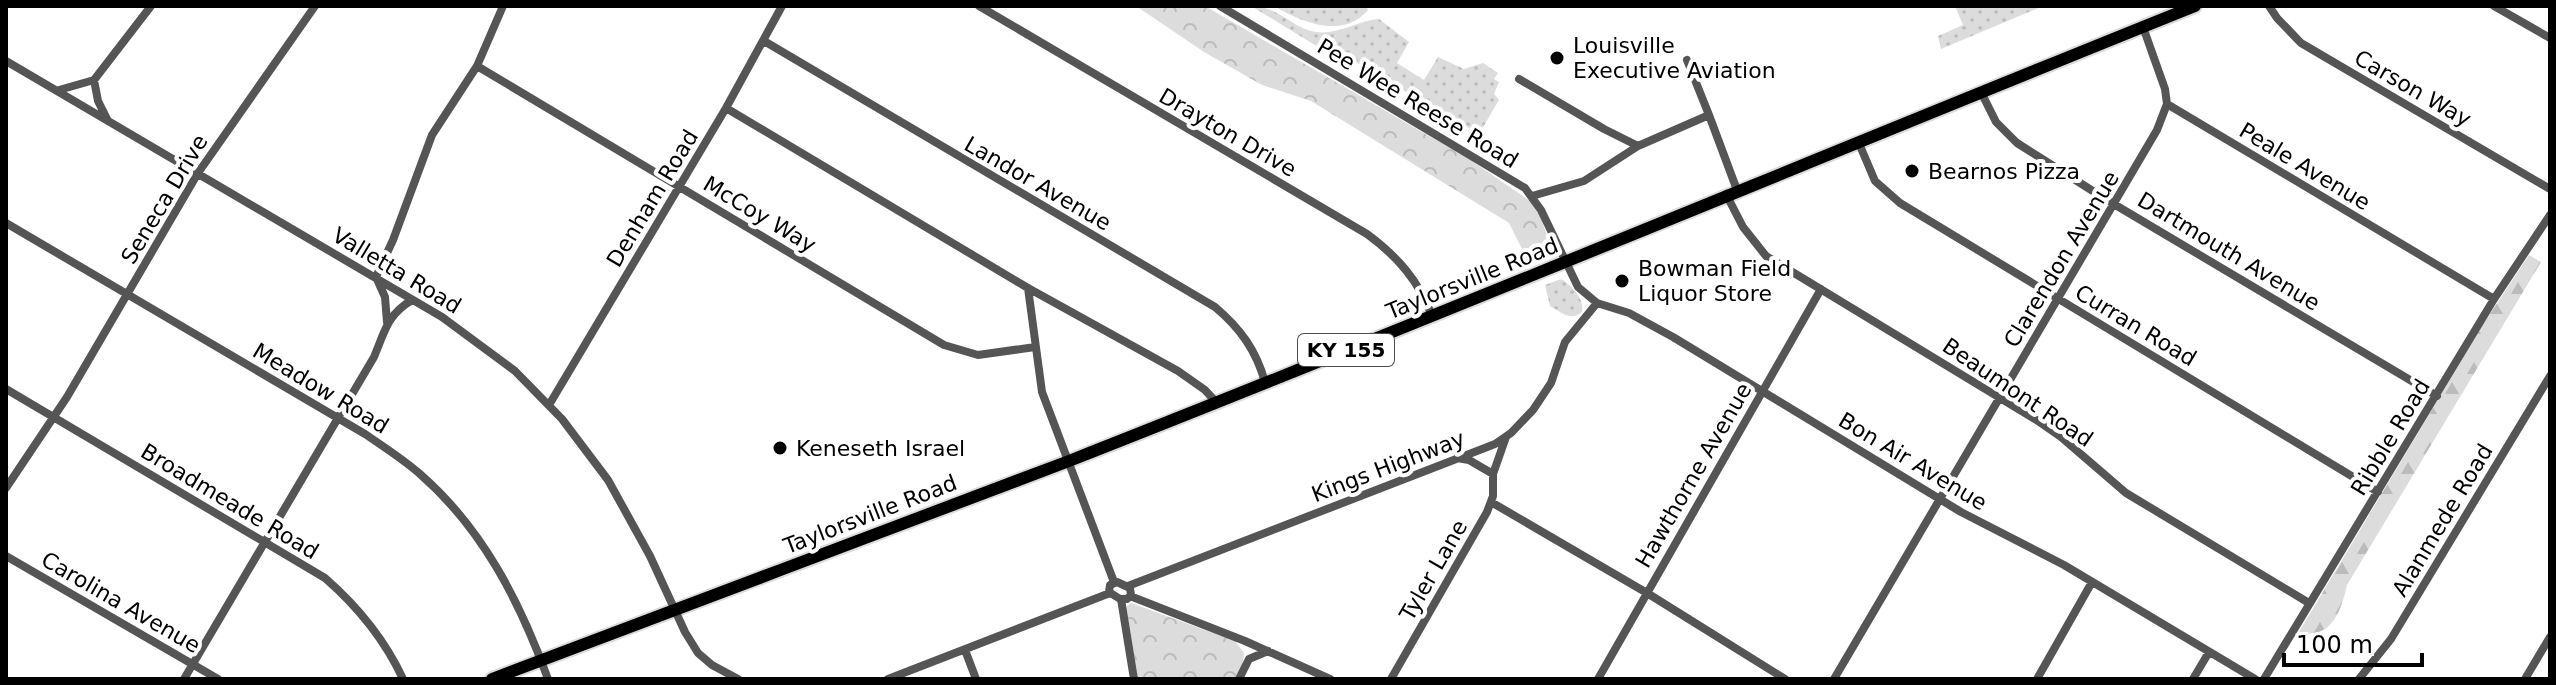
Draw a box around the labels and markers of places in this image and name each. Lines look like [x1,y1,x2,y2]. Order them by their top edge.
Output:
place label: Louisville Executive Aviation [1573,33,1776,83]
marker: Louisville Executive Aviation [1548,49,1566,67]
place label: Bearnos Pizza [1928,159,2080,184]
marker: Bearnos Pizza [1903,162,1921,180]
place label: Bowman Field Liquor Store [1638,256,1791,306]
marker: Bowman Field Liquor Store [1613,272,1631,290]
place label: Keneseth Israel [796,436,965,461]
marker: Keneseth Israel [771,439,789,457]

